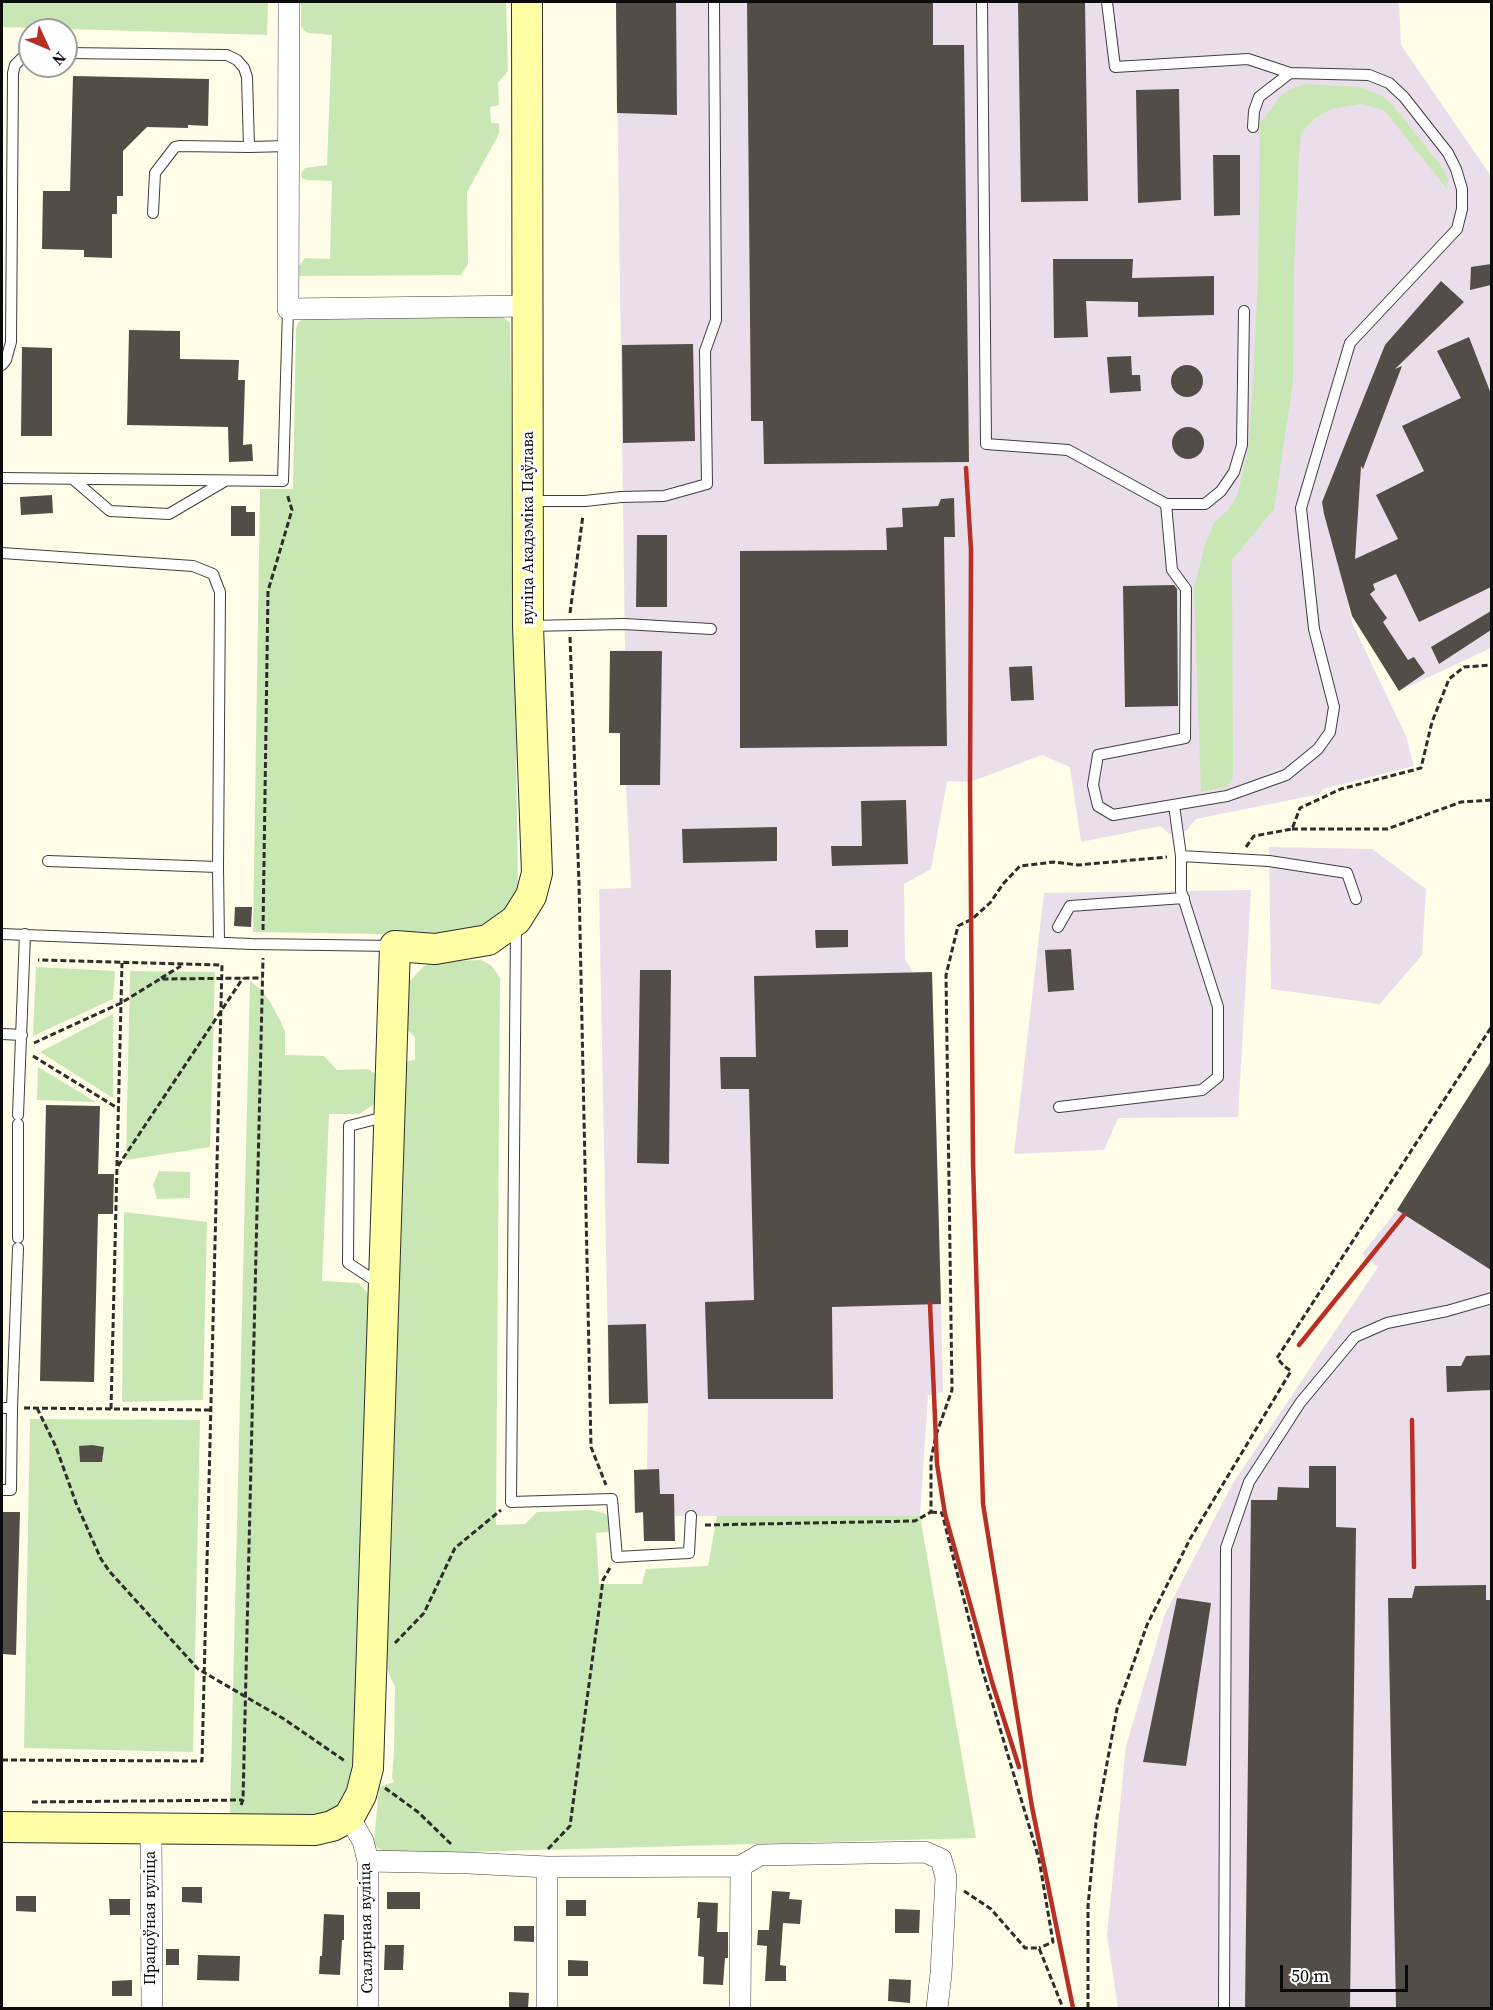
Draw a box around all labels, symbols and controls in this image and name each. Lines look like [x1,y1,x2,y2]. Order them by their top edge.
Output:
north arrow [18,18,78,78]
text: N [48,47,71,71]
street label: вуліца Акадэміка Паўлава [519,431,539,625]
street label: Працоўная вуліца [141,1851,161,1985]
street label: Сталярная вуліца [356,1862,378,1994]
scale bar [1283,1953,1410,1991]
text: 50 m [1291,1963,1329,1988]

